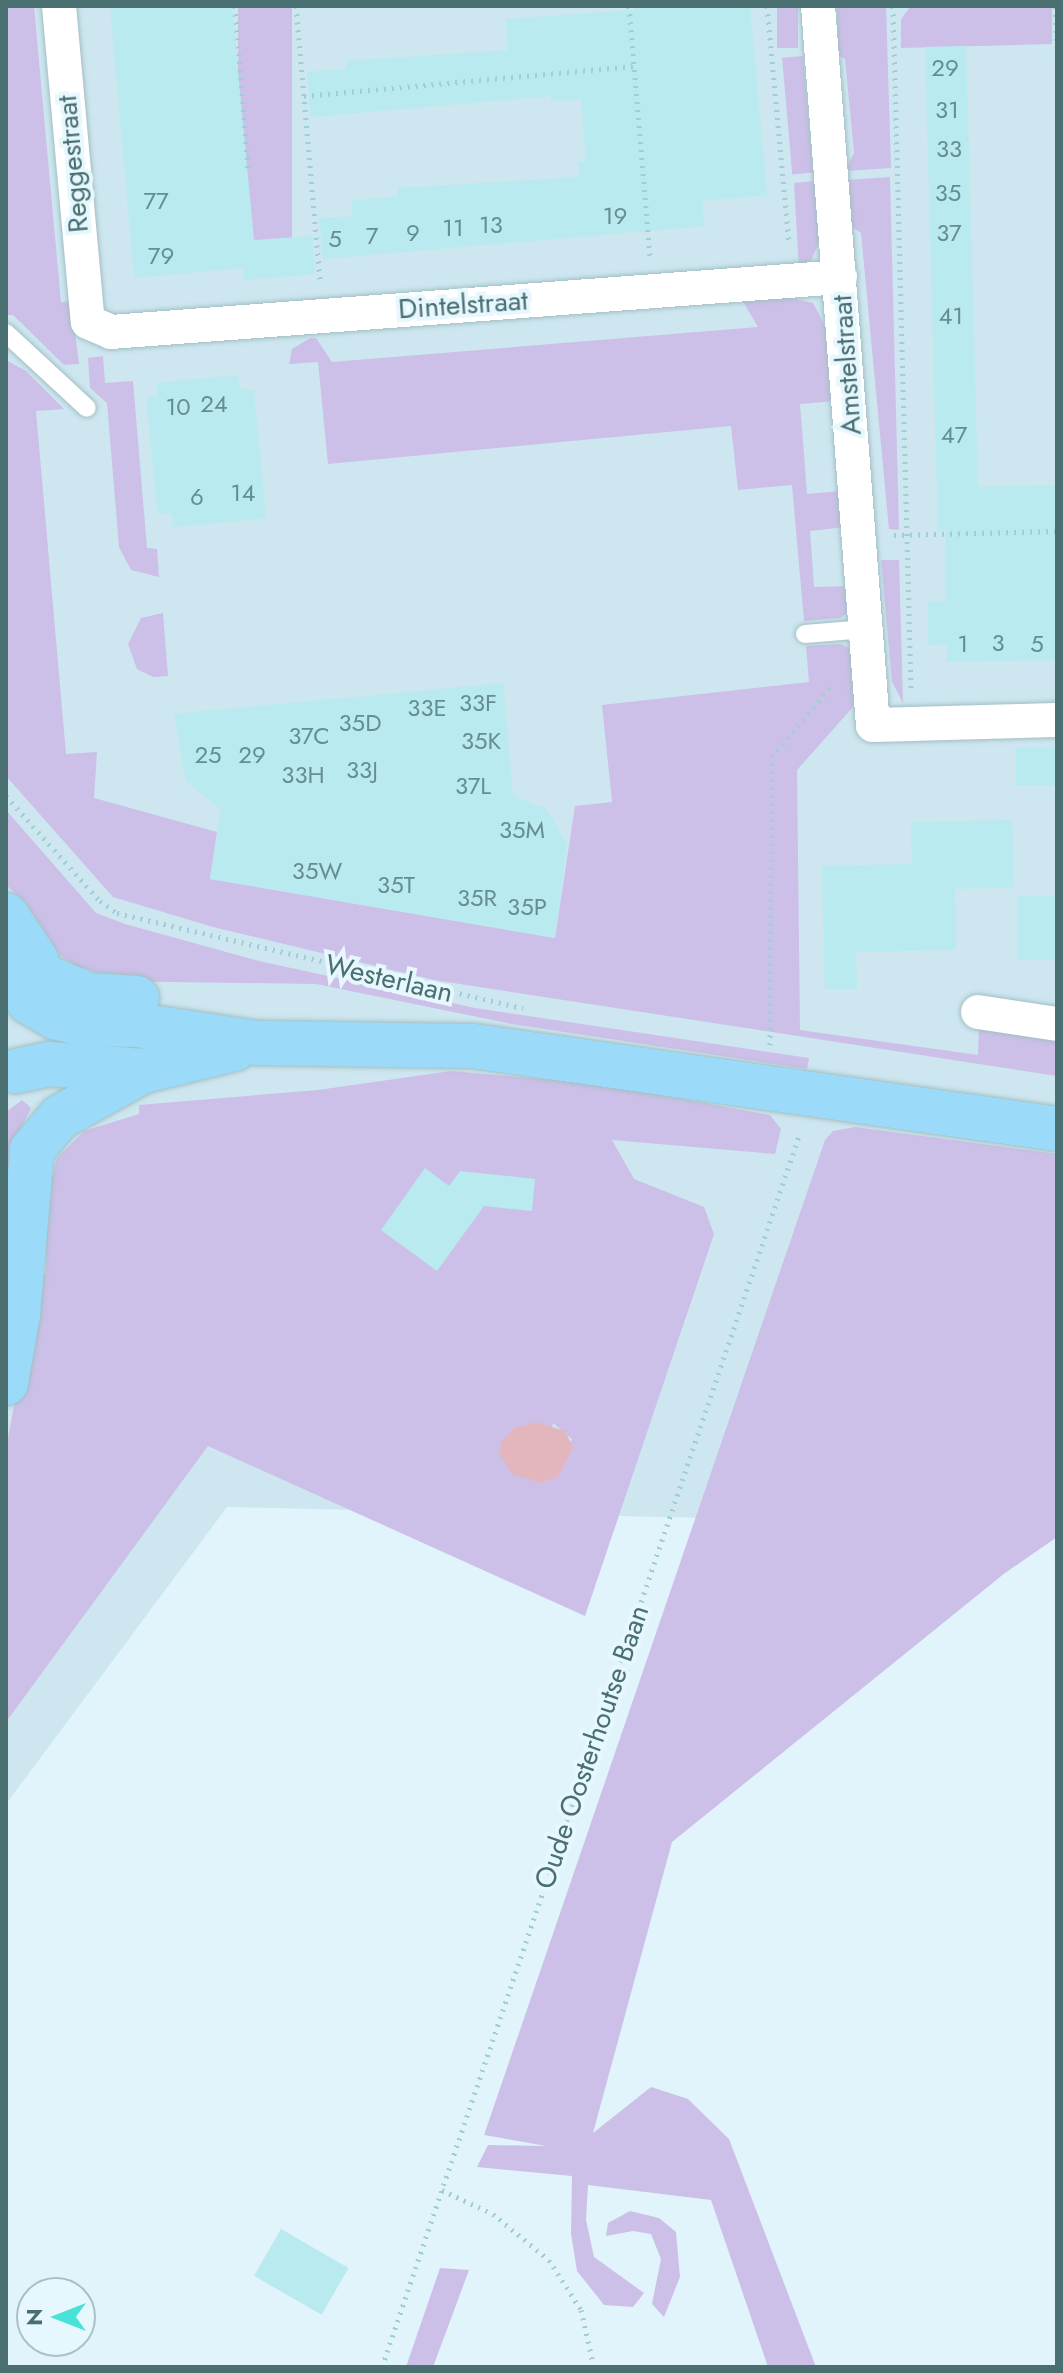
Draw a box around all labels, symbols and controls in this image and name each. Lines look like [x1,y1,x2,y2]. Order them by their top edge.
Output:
house number: 29 [931,54,959,82]
street label: Reggestraat [50,94,96,234]
house number: 31 [935,96,959,124]
house number: 33 [936,135,962,163]
house number: 35 [935,179,961,207]
house number: 77 [143,187,169,215]
house number: 19 [603,202,627,230]
house number: 13 [479,211,503,239]
house number: 11 [442,214,464,242]
house number: 9 [406,219,420,247]
house number: 37 [936,219,962,247]
house number: 7 [366,222,378,250]
house number: 5 [328,225,342,253]
house number: 79 [148,242,174,270]
street label: Dintelstraat [397,284,529,326]
street label: Amstelstraat [825,294,869,436]
house number: 41 [939,302,963,330]
house number: 24 [200,390,228,418]
house number: 10 [165,393,191,421]
house number: 47 [941,421,967,449]
house number: 14 [231,479,255,507]
house number: 6 [190,483,204,511]
house number: 3 [991,629,1005,657]
house number: 1 [958,630,968,658]
house number: 5 [1030,630,1044,658]
house number: 33F [459,689,497,717]
house number: 33E [407,694,447,722]
house number: 35D [339,709,381,737]
house number: 37C [288,722,330,750]
house number: 35K [461,727,501,755]
house number: 25 [194,741,222,769]
house number: 29 [238,741,266,769]
house number: 33J [346,756,378,784]
house number: 33H [281,761,325,789]
house number: 37L [455,772,491,800]
house number: 35M [499,816,545,844]
house number: 35W [292,857,342,885]
house number: 35T [377,871,415,899]
house number: 35R [457,884,497,912]
house number: 35P [507,893,547,921]
street label: Westerlaan [322,948,456,1010]
street label: Oude Oosterhoutse Baan [528,1601,656,1893]
north arrow [16,2277,96,2357]
text: N [18,2308,50,2326]

